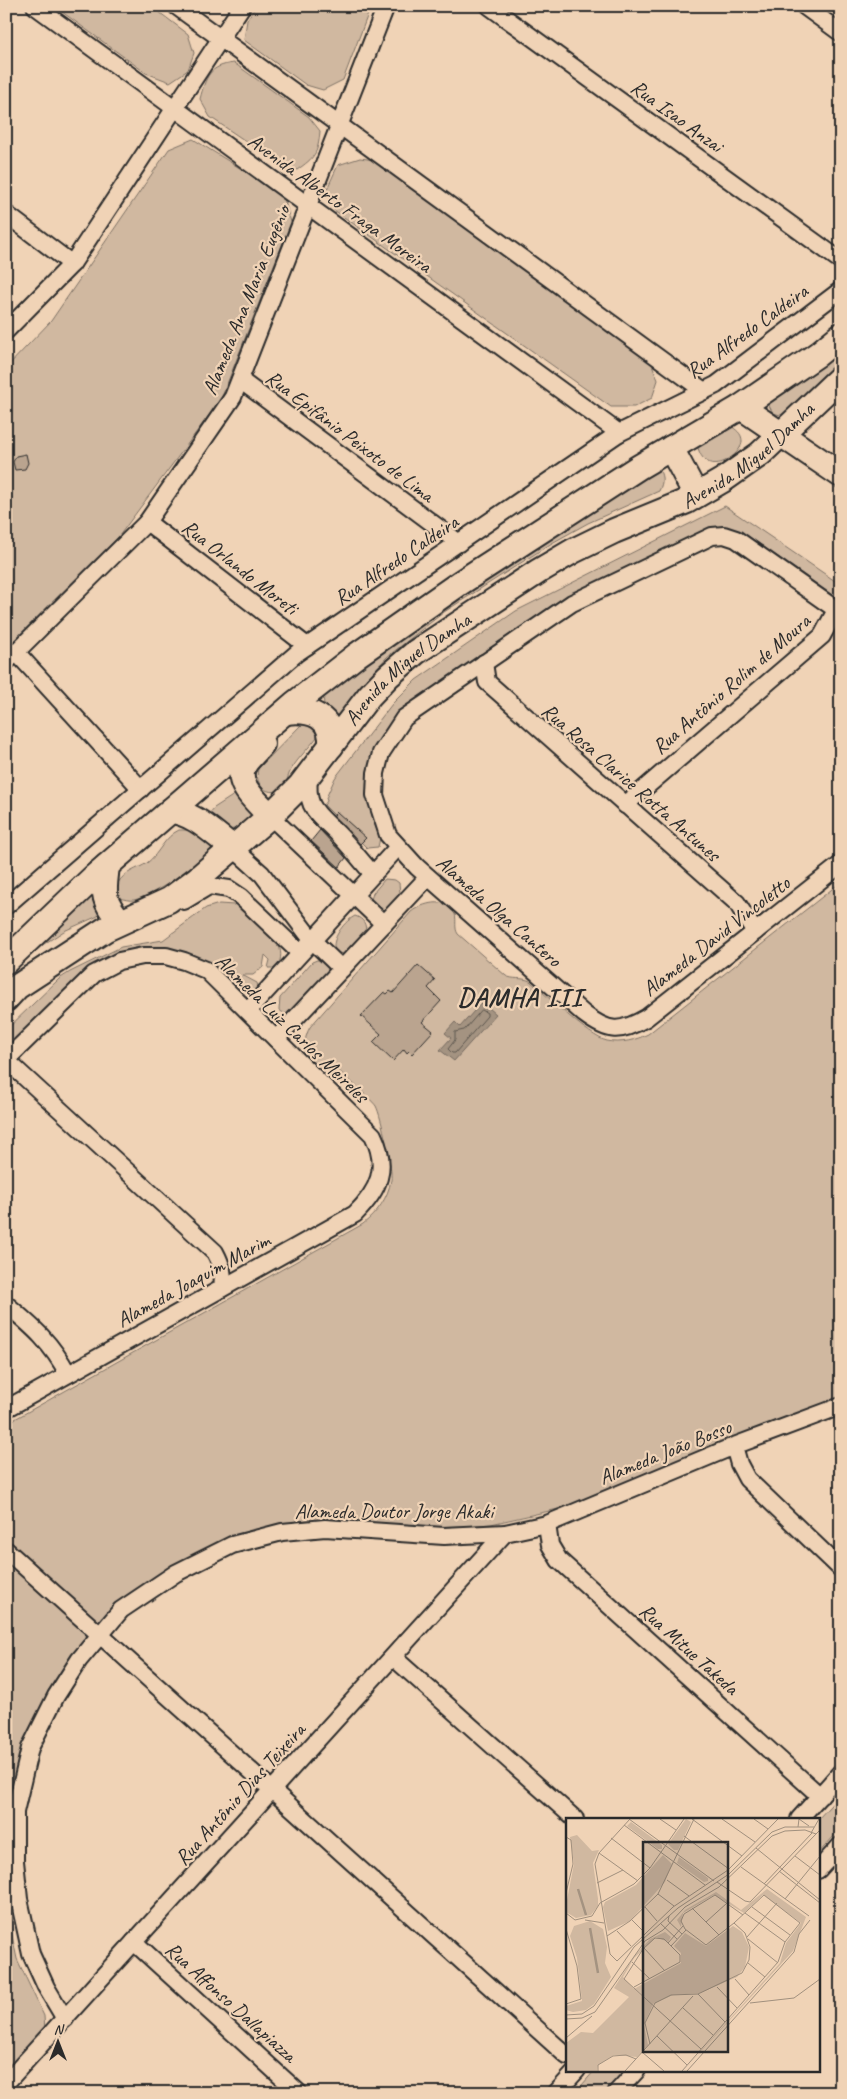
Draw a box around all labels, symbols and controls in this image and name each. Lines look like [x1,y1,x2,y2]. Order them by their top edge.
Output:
street label: Rua Isao Anzai [626,74,731,160]
street label: Avenida Alberto Fraga Moreira [243,128,438,279]
street label: Alameda Ana Maria Eugênio [196,199,297,399]
street label: Rua Alfredo Caldeira [681,277,814,384]
street label: Rua Epifânio Peixoto de Lima [261,364,441,509]
street label: Avenida Miguel Damha [677,395,821,514]
street label: Rua Alfredo Caldeira [329,508,464,611]
street label: Rua Orlando Moreti [177,514,306,622]
street label: Avenida Miguel Damha [338,606,477,731]
street label: Rua Antônio Rolim de Moura [647,607,817,760]
street label: Rua Rosa Clarice Rotta Antunes [536,697,727,868]
street label: Alameda Olga Cantero [431,850,568,974]
street label: Alameda David Vincoletto [637,869,796,1002]
street label: Alameda Luiz Carlos Meireles [210,948,376,1109]
district label: DAMHA III [458,981,588,1014]
street label: Alameda Joaquim Marim [112,1226,276,1333]
street label: Alameda João Bosso [595,1413,736,1490]
street label: Alameda Doutor Jorge Akaki [295,1498,496,1524]
street label: Rua Mitue Takeda [634,1598,745,1701]
street label: Rua Antônio Dias Teixeira [169,1716,312,1871]
inset map [566,1818,820,2072]
street label: Rua Affonso Dallapiazza [160,1936,304,2069]
north arrow [32,2016,82,2066]
text: N [54,2021,65,2038]

